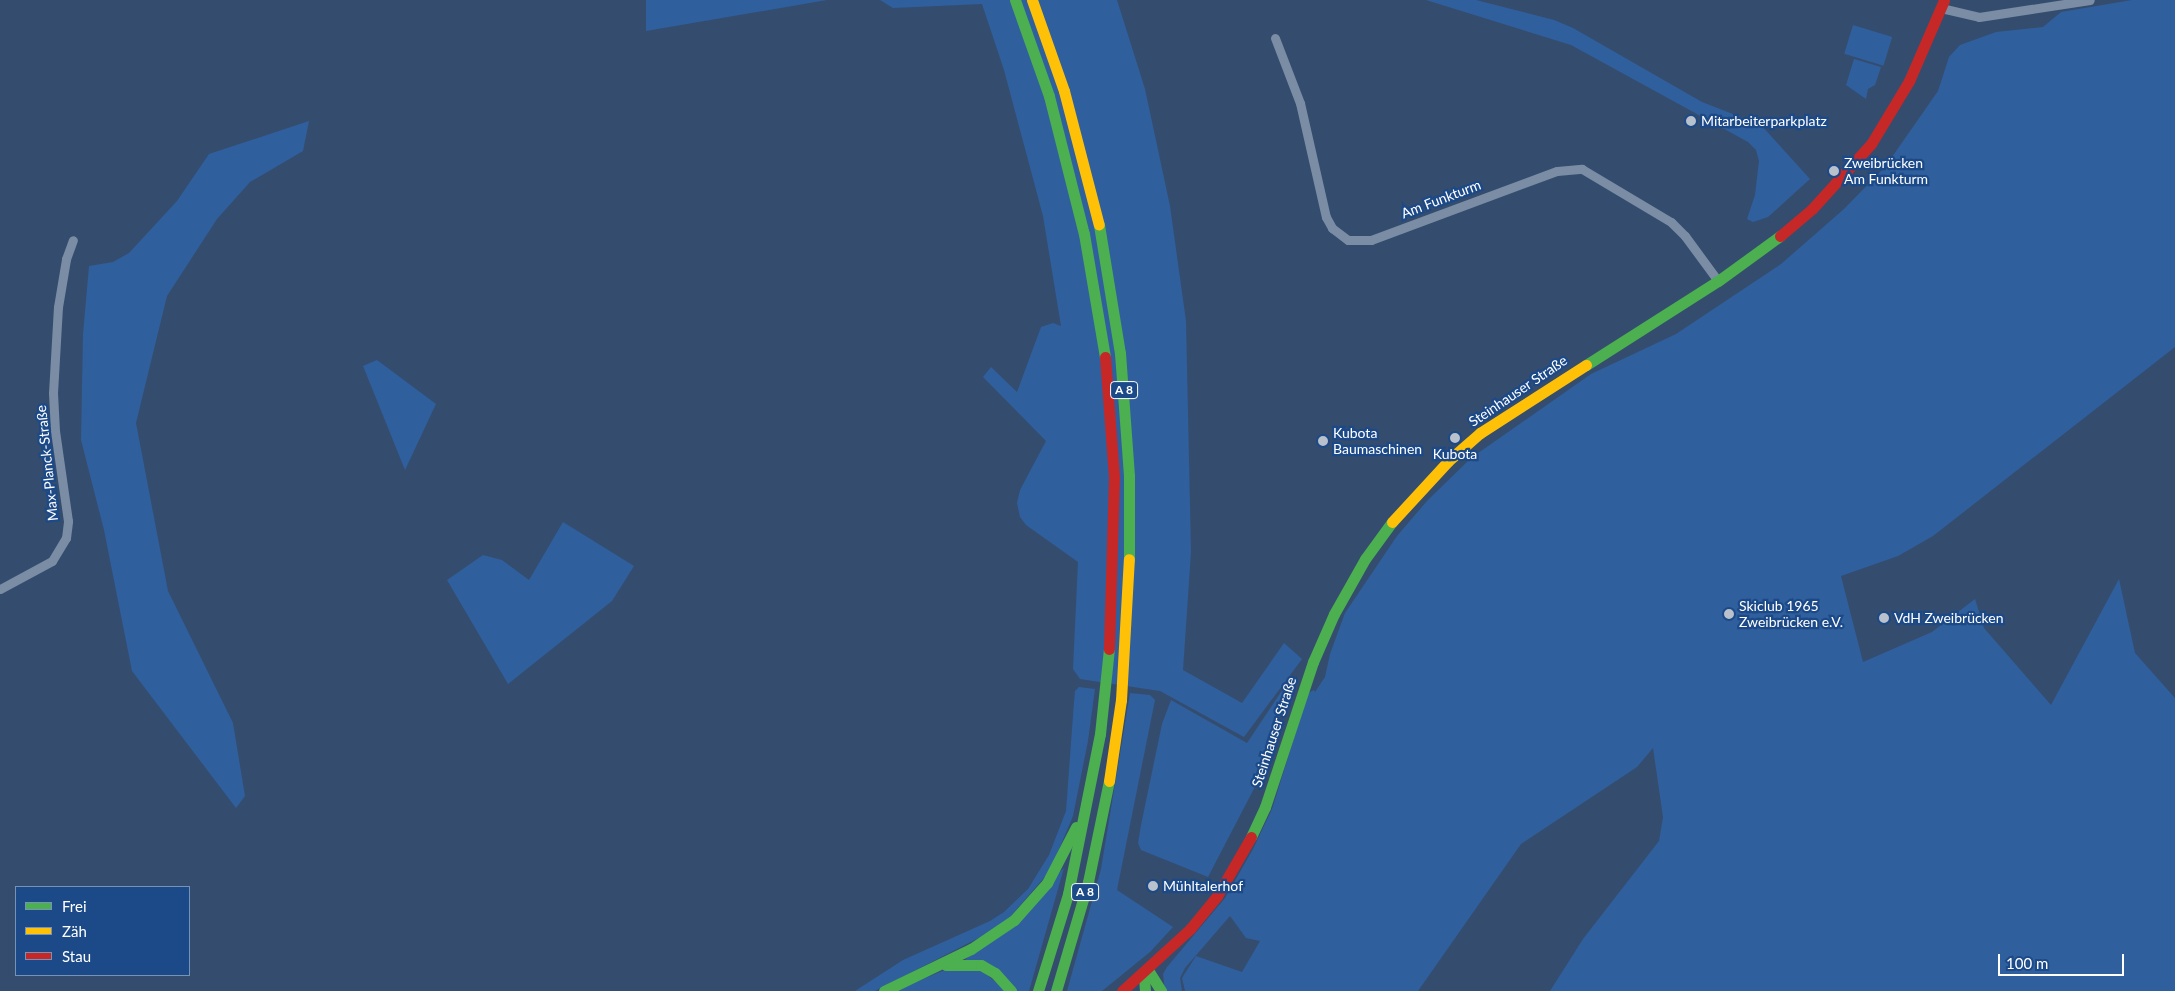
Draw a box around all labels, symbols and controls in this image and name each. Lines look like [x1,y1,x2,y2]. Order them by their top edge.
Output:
place label: Mitarbeiterparkplatz [1701,113,1827,129]
marker: Mitarbeiterparkplatz [1685,115,1697,127]
place label: Zweibrücken Am Funkturm [1844,155,1928,188]
marker: Zweibrücken Am Funkturm [1828,165,1840,177]
street label: Am Funkturm [1399,176,1483,222]
street label: Steinhauser Straße [1466,352,1570,430]
road number: A 8 [1109,380,1139,400]
street label: Max-Planck-Straße [33,404,61,522]
place label: Kubota Baumaschinen [1333,425,1422,458]
marker: Kubota [1449,432,1461,444]
marker: Kubota Baumaschinen [1317,435,1329,447]
place label: Kubota [1433,446,1477,462]
place label: Skiclub 1965 Zweibrücken e.V. [1739,598,1843,630]
marker: Skiclub 1965 Zweibrücken e.V. [1723,608,1735,620]
place label: VdH Zweibrücken [1894,610,2004,626]
marker: VdH Zweibrücken [1878,612,1890,624]
street label: Steinhauser Straße [1248,675,1300,789]
place label: Mühltalerhof [1163,878,1243,894]
marker: Mühltalerhof [1147,880,1159,892]
road number: A 8 [1070,882,1100,902]
legend [15,886,190,976]
text: Frei [62,897,87,915]
text: Zäh [62,922,87,940]
scale bar [2000,944,2126,976]
text: Stau [62,947,91,965]
text: 100 m [2006,954,2048,972]

